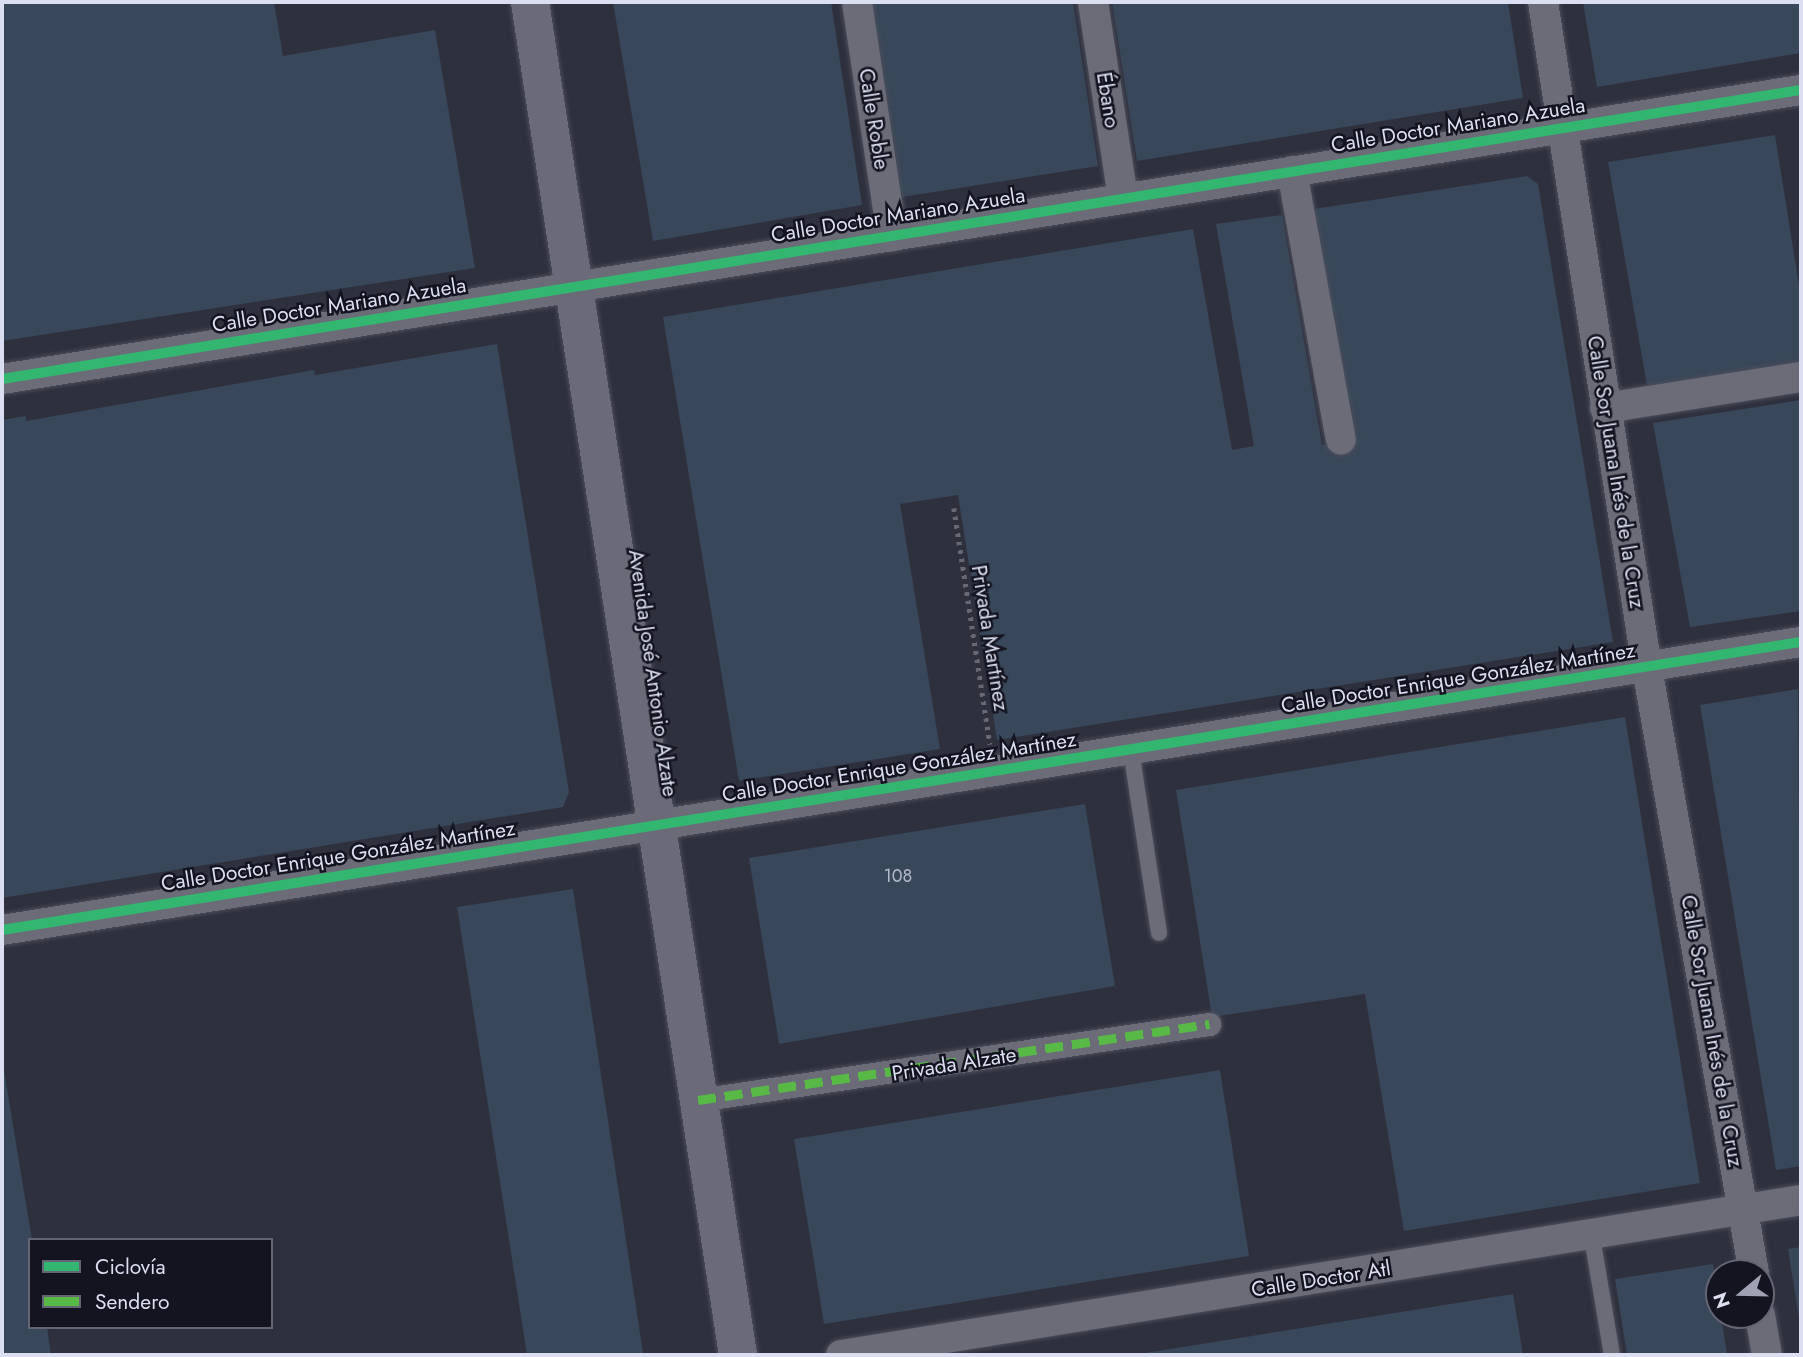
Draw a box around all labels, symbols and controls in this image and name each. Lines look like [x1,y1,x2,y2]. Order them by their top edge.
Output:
street label: Calle Roble [854,67,894,171]
street label: Ébano [1091,70,1125,130]
street label: Calle Doctor Mariano Azuela [1329,92,1587,158]
street label: Calle Doctor Mariano Azuela [769,182,1027,248]
street label: Calle Doctor Mariano Azuela [210,272,468,338]
street label: Calle Sor Juana Inés de la Cruz [1582,334,1650,610]
street label: Avenida José Antonio Alzate [623,548,683,798]
street label: Privada Martínez [966,563,1014,713]
street label: Calle Doctor Enrique González Martínez [1279,638,1637,718]
street label: Calle Doctor Enrique González Martínez [720,727,1078,807]
street label: Calle Doctor Enrique González Martínez [159,816,517,896]
house number: 108 [884,865,912,887]
street label: Calle Sor Juana Inés de la Cruz [1676,893,1748,1169]
street label: Privada Alzate [890,1042,1018,1086]
legend [28,1238,273,1329]
text: Ciclovía [95,1252,166,1282]
street label: Calle Doctor Atl [1250,1256,1392,1302]
north arrow [1705,1259,1775,1329]
text: Sendero [95,1287,170,1317]
text: N [1706,1289,1737,1312]

